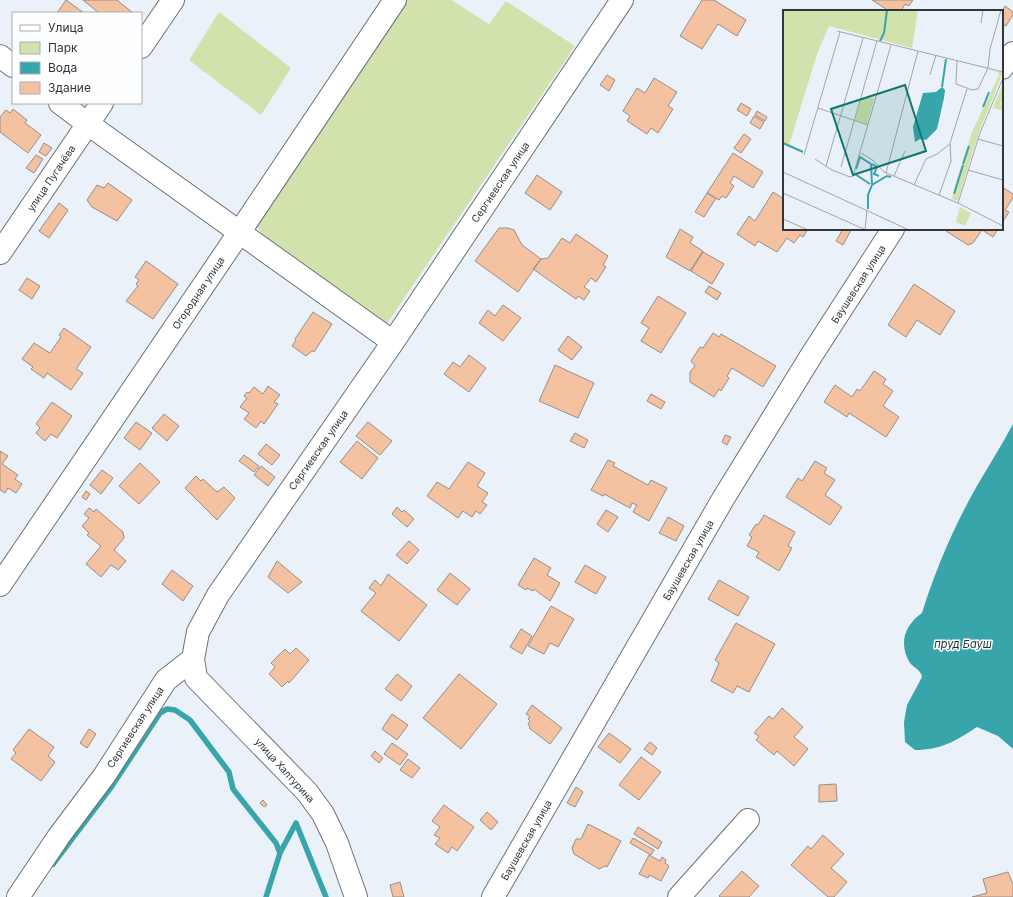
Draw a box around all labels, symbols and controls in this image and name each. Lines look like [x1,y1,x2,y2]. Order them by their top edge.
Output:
inset map [783,10,1003,230]
legend [12,12,142,104]
text: Улица [48,20,83,35]
text: Парк [48,40,78,55]
text: Вода [48,60,77,75]
text: Здание [48,80,91,95]
street label: Сергиевская улица [469,139,531,225]
street label: улица Пугачёва [24,143,78,213]
street label: Баушевская улица [828,243,888,325]
street label: Огородная улица [169,255,227,331]
street label: Сергиевская улица [286,408,350,492]
street label: Баушевская улица [660,518,716,602]
water label: пруд Бауш [934,637,992,651]
street label: Сергиевская улица [104,684,166,770]
street label: улица Халтурина [253,735,317,805]
street label: Баушевская улица [498,798,554,882]

